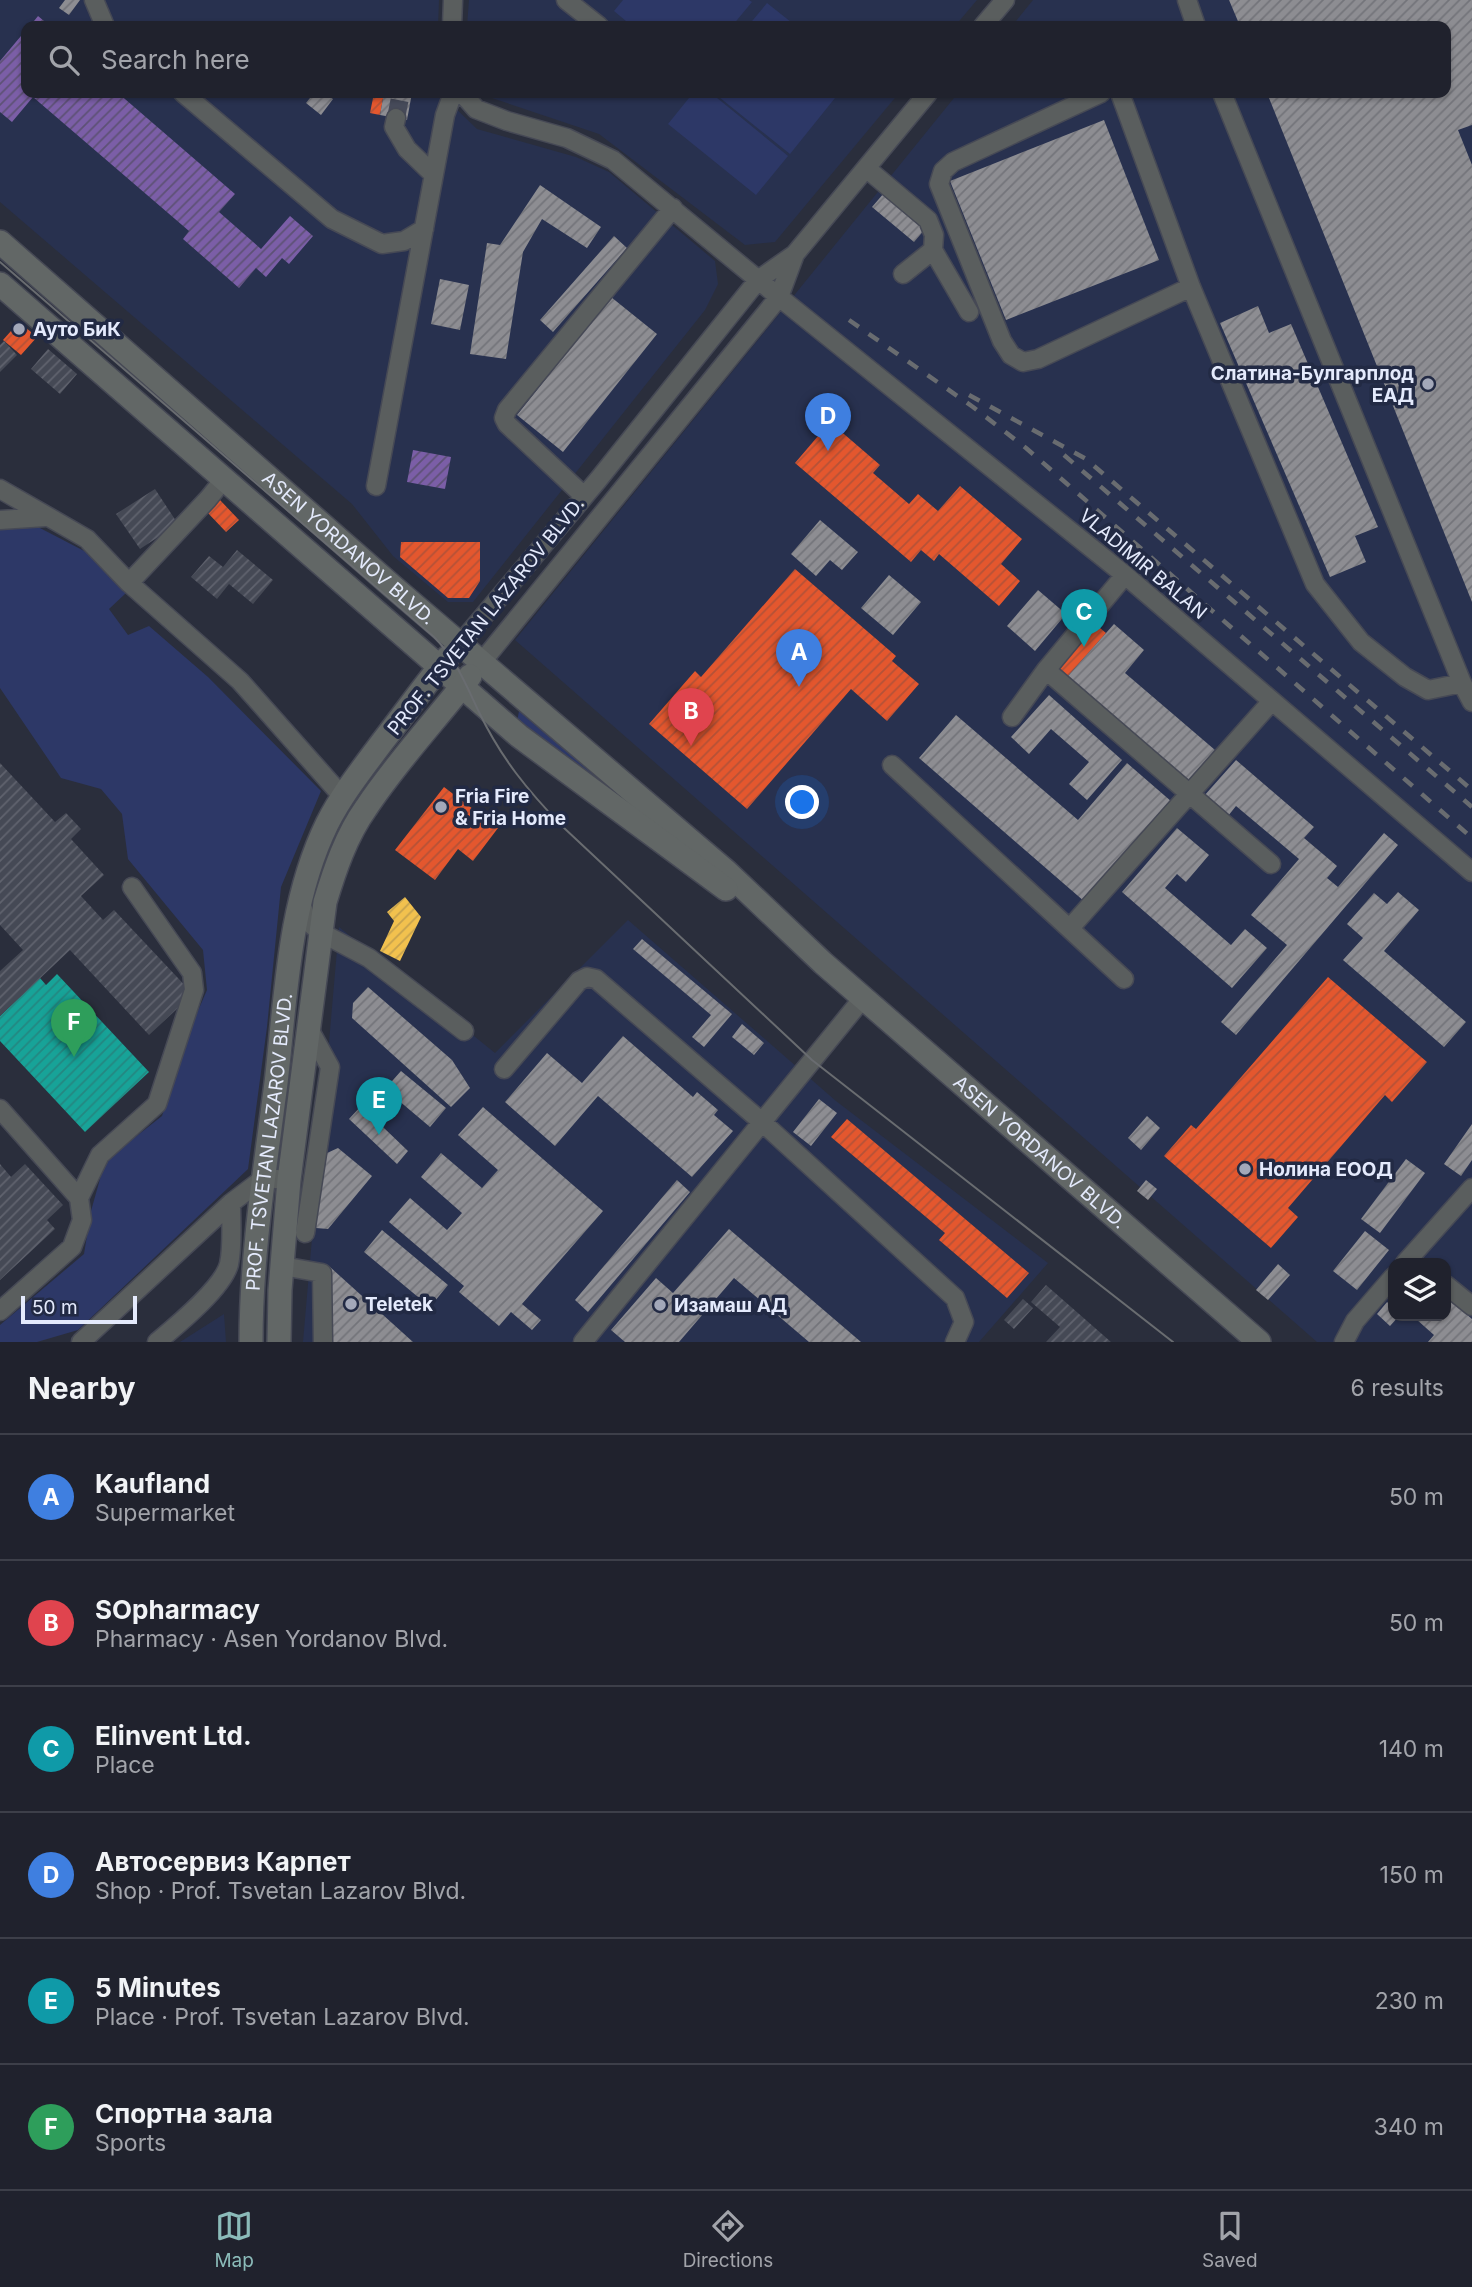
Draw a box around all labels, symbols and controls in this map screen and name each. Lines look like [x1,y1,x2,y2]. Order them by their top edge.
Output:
search box [21,21,1451,98]
icon: search [45,41,83,79]
text: Search here [101,44,250,75]
place label: Ауто БиК [33,318,121,341]
marker: Ауто БиК [11,321,27,337]
place label: Слатина-Булгарплод ЕАД [1211,362,1414,407]
marker: Слатина-Булгарплод ЕАД [1420,376,1436,392]
pin: D [805,393,851,451]
street label: ASEN YORDANOV BLVD. [258,466,440,629]
street label: PROF. TSVETAN LAZAROV BLVD. [383,492,589,740]
street label: VLADIMIR BALAN [1075,504,1211,624]
pin: C [1061,589,1107,647]
pin: A [776,629,822,687]
pin: B [668,688,714,746]
place label: Fria Fire & Fria Home [455,785,566,830]
your location [785,785,819,819]
marker: Fria Fire & Fria Home [433,799,449,815]
street label: PROF. TSVETAN LAZAROV BLVD. [241,992,297,1292]
pin: F [51,999,97,1057]
street label: ASEN YORDANOV BLVD. [949,1070,1131,1233]
pin: E [356,1077,402,1135]
place label: Нолина ЕООД [1259,1158,1393,1181]
marker: Нолина ЕООД [1237,1161,1253,1177]
map controls [1388,1258,1451,1321]
button: layers [1388,1258,1451,1321]
scale bar [21,1293,136,1325]
place label: Teletek [365,1293,433,1316]
place label: Изамаш АД [674,1294,787,1317]
text: 50 m [32,1296,78,1319]
marker: Teletek [343,1296,359,1312]
marker: Изамаш АД [652,1297,668,1313]
text: Nearby [28,1370,136,1406]
text: 6 results [1350,1374,1444,1402]
text: Kaufland [95,1468,210,1499]
text: A [42,1483,60,1511]
text: 50 m [1389,1483,1444,1511]
text: Supermarket [95,1499,235,1527]
text: SOpharmacy [95,1594,260,1625]
text: B [43,1609,59,1637]
text: 50 m [1389,1609,1444,1637]
text: Pharmacy · Asen Yordanov Blvd. [95,1625,448,1653]
text: Elinvent Ltd. [95,1720,252,1751]
text: C [42,1735,60,1763]
text: 140 m [1379,1735,1444,1763]
text: Place [95,1751,155,1779]
text: Автосервиз Карпет [95,1846,351,1877]
text: D [43,1861,59,1889]
text: 150 m [1380,1861,1444,1889]
text: Shop · Prof. Tsvetan Lazarov Blvd. [95,1877,466,1905]
text: 5 Minutes [95,1972,221,2003]
text: E [44,1987,58,2015]
text: 230 m [1375,1987,1444,2015]
text: Place · Prof. Tsvetan Lazarov Blvd. [95,2003,470,2031]
text: Спортна зала [95,2098,273,2129]
text: F [44,2113,58,2141]
text: 340 m [1374,2113,1444,2141]
text: Sports [95,2129,166,2157]
tab: Map [214,2207,254,2272]
tab: Directions [683,2207,773,2272]
tab: Saved [1202,2207,1258,2272]

